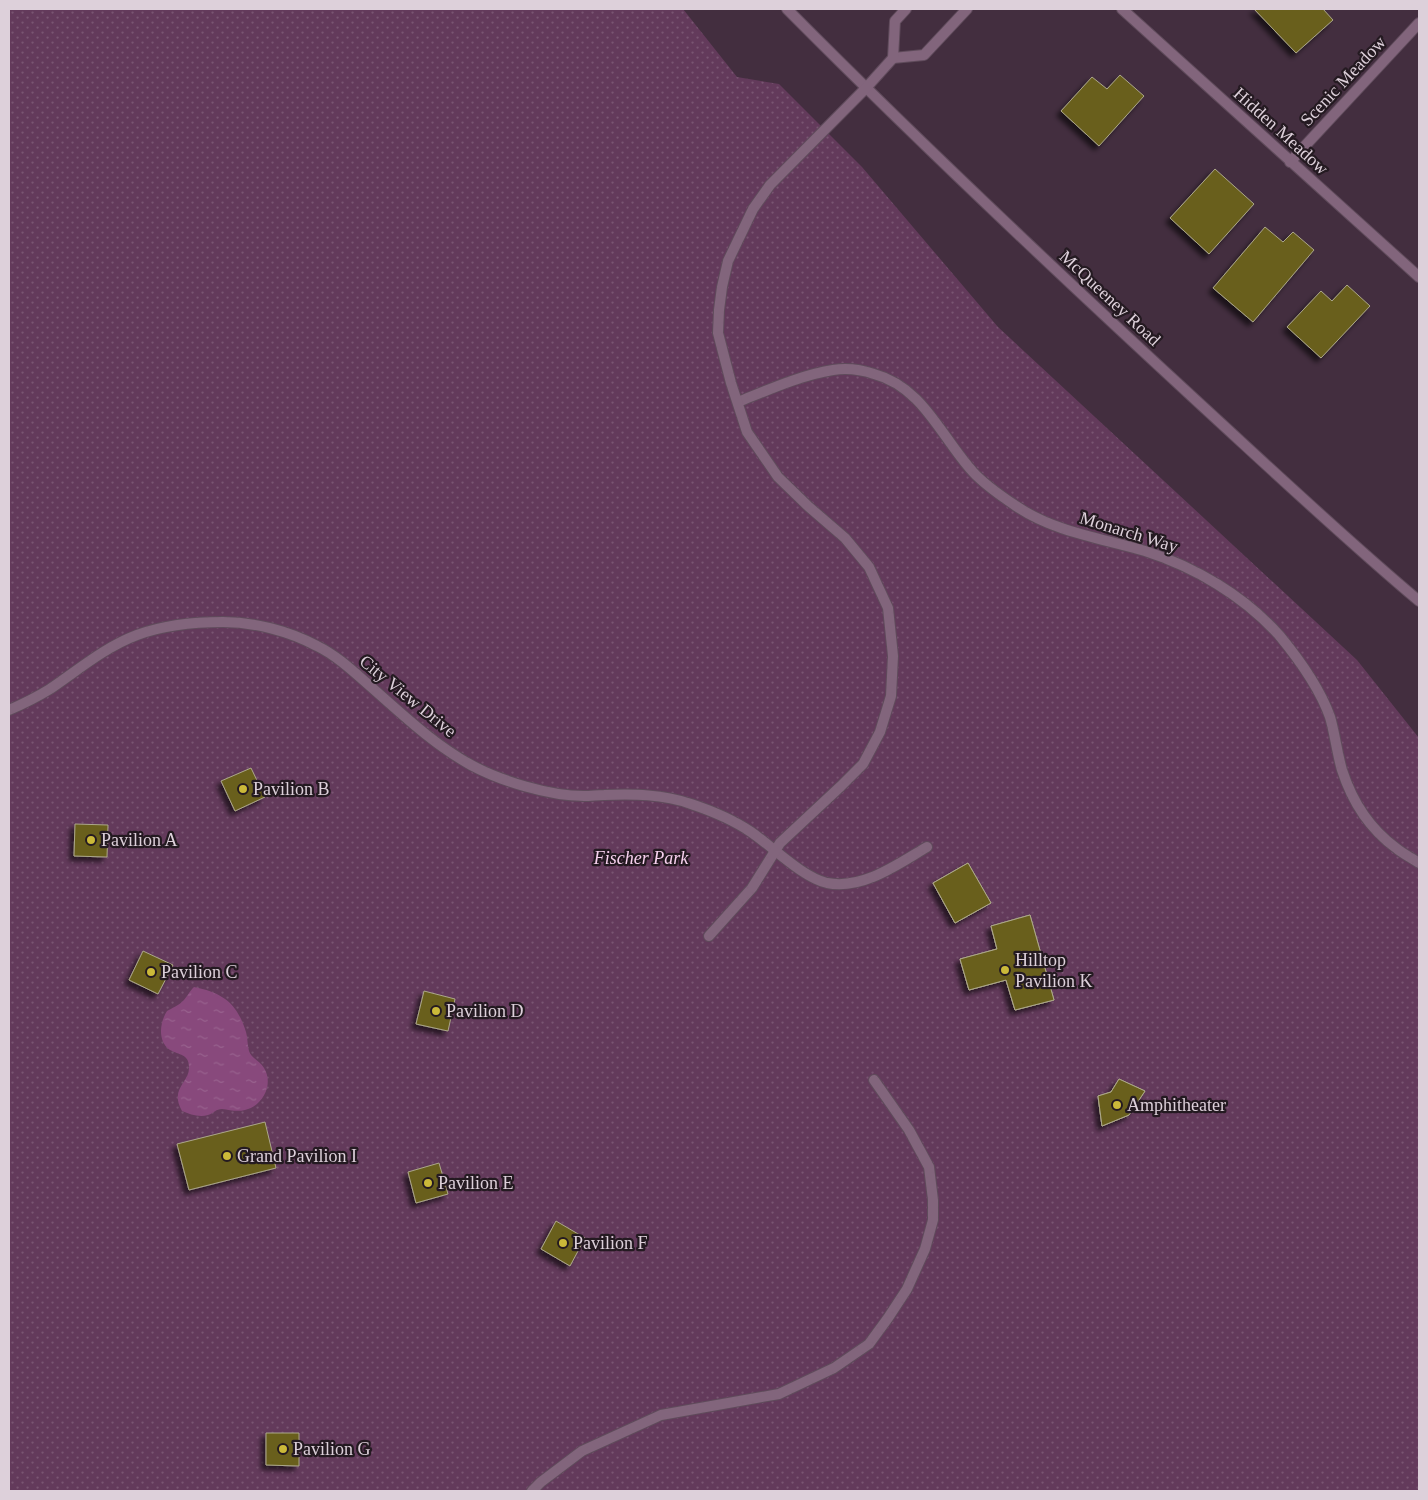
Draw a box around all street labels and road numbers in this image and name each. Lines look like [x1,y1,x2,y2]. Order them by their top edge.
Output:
street label: Scenic Meadow [1296,32,1390,130]
street label: Hidden Meadow [1230,83,1332,179]
street label: McQueeney Road [1055,246,1165,350]
street label: Monarch Way [1077,508,1181,556]
street label: City View Drive [356,651,460,741]

